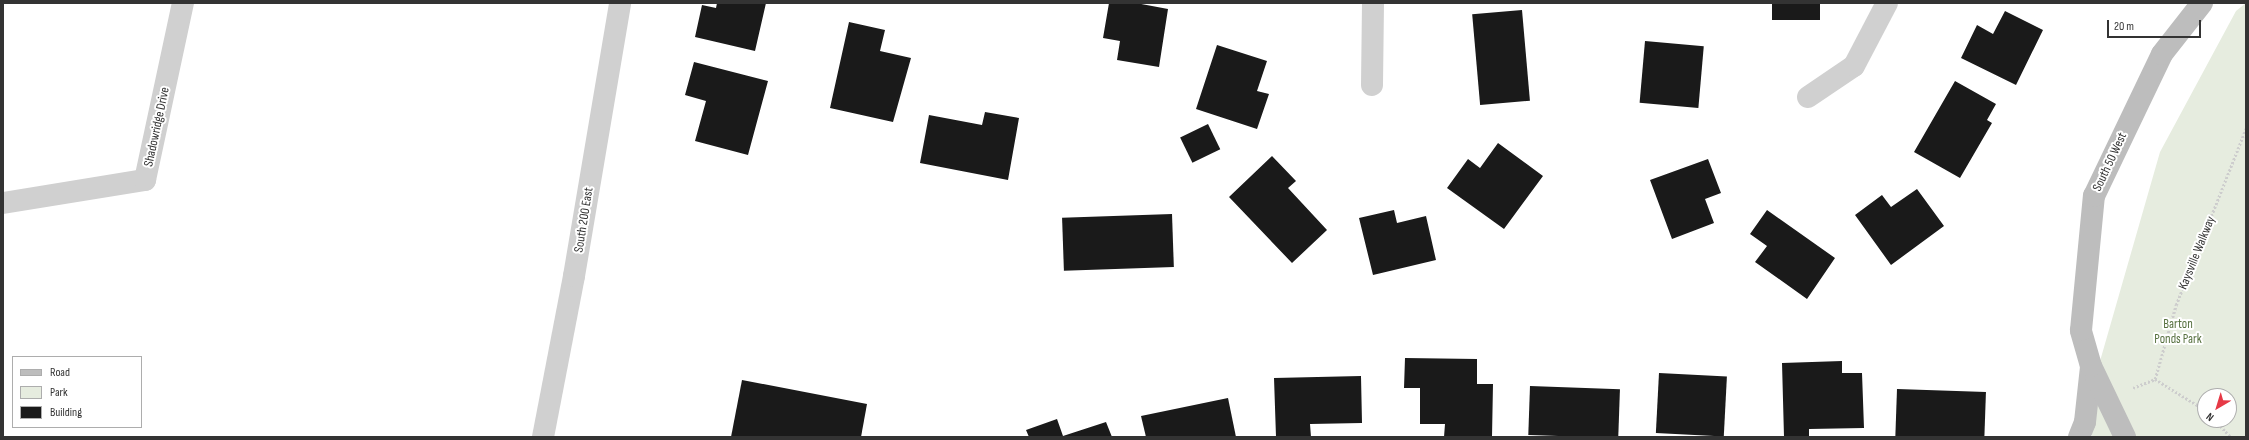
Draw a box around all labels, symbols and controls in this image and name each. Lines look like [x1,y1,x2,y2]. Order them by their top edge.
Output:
scale bar [2109,12,2203,38]
text: 20 m [2114,19,2134,34]
street label: Shadowridge Drive [141,86,173,168]
street label: South 50 West [2090,130,2130,194]
street label: South 200 East [571,186,597,254]
street label: Kaysville Walkway [2175,214,2219,292]
park label: Barton Ponds Park [2154,317,2202,348]
legend [12,356,142,428]
text: Road [50,365,70,380]
text: Park [50,385,68,400]
north arrow [2197,388,2237,428]
text: Building [50,405,82,420]
text: N [2204,410,2216,424]

